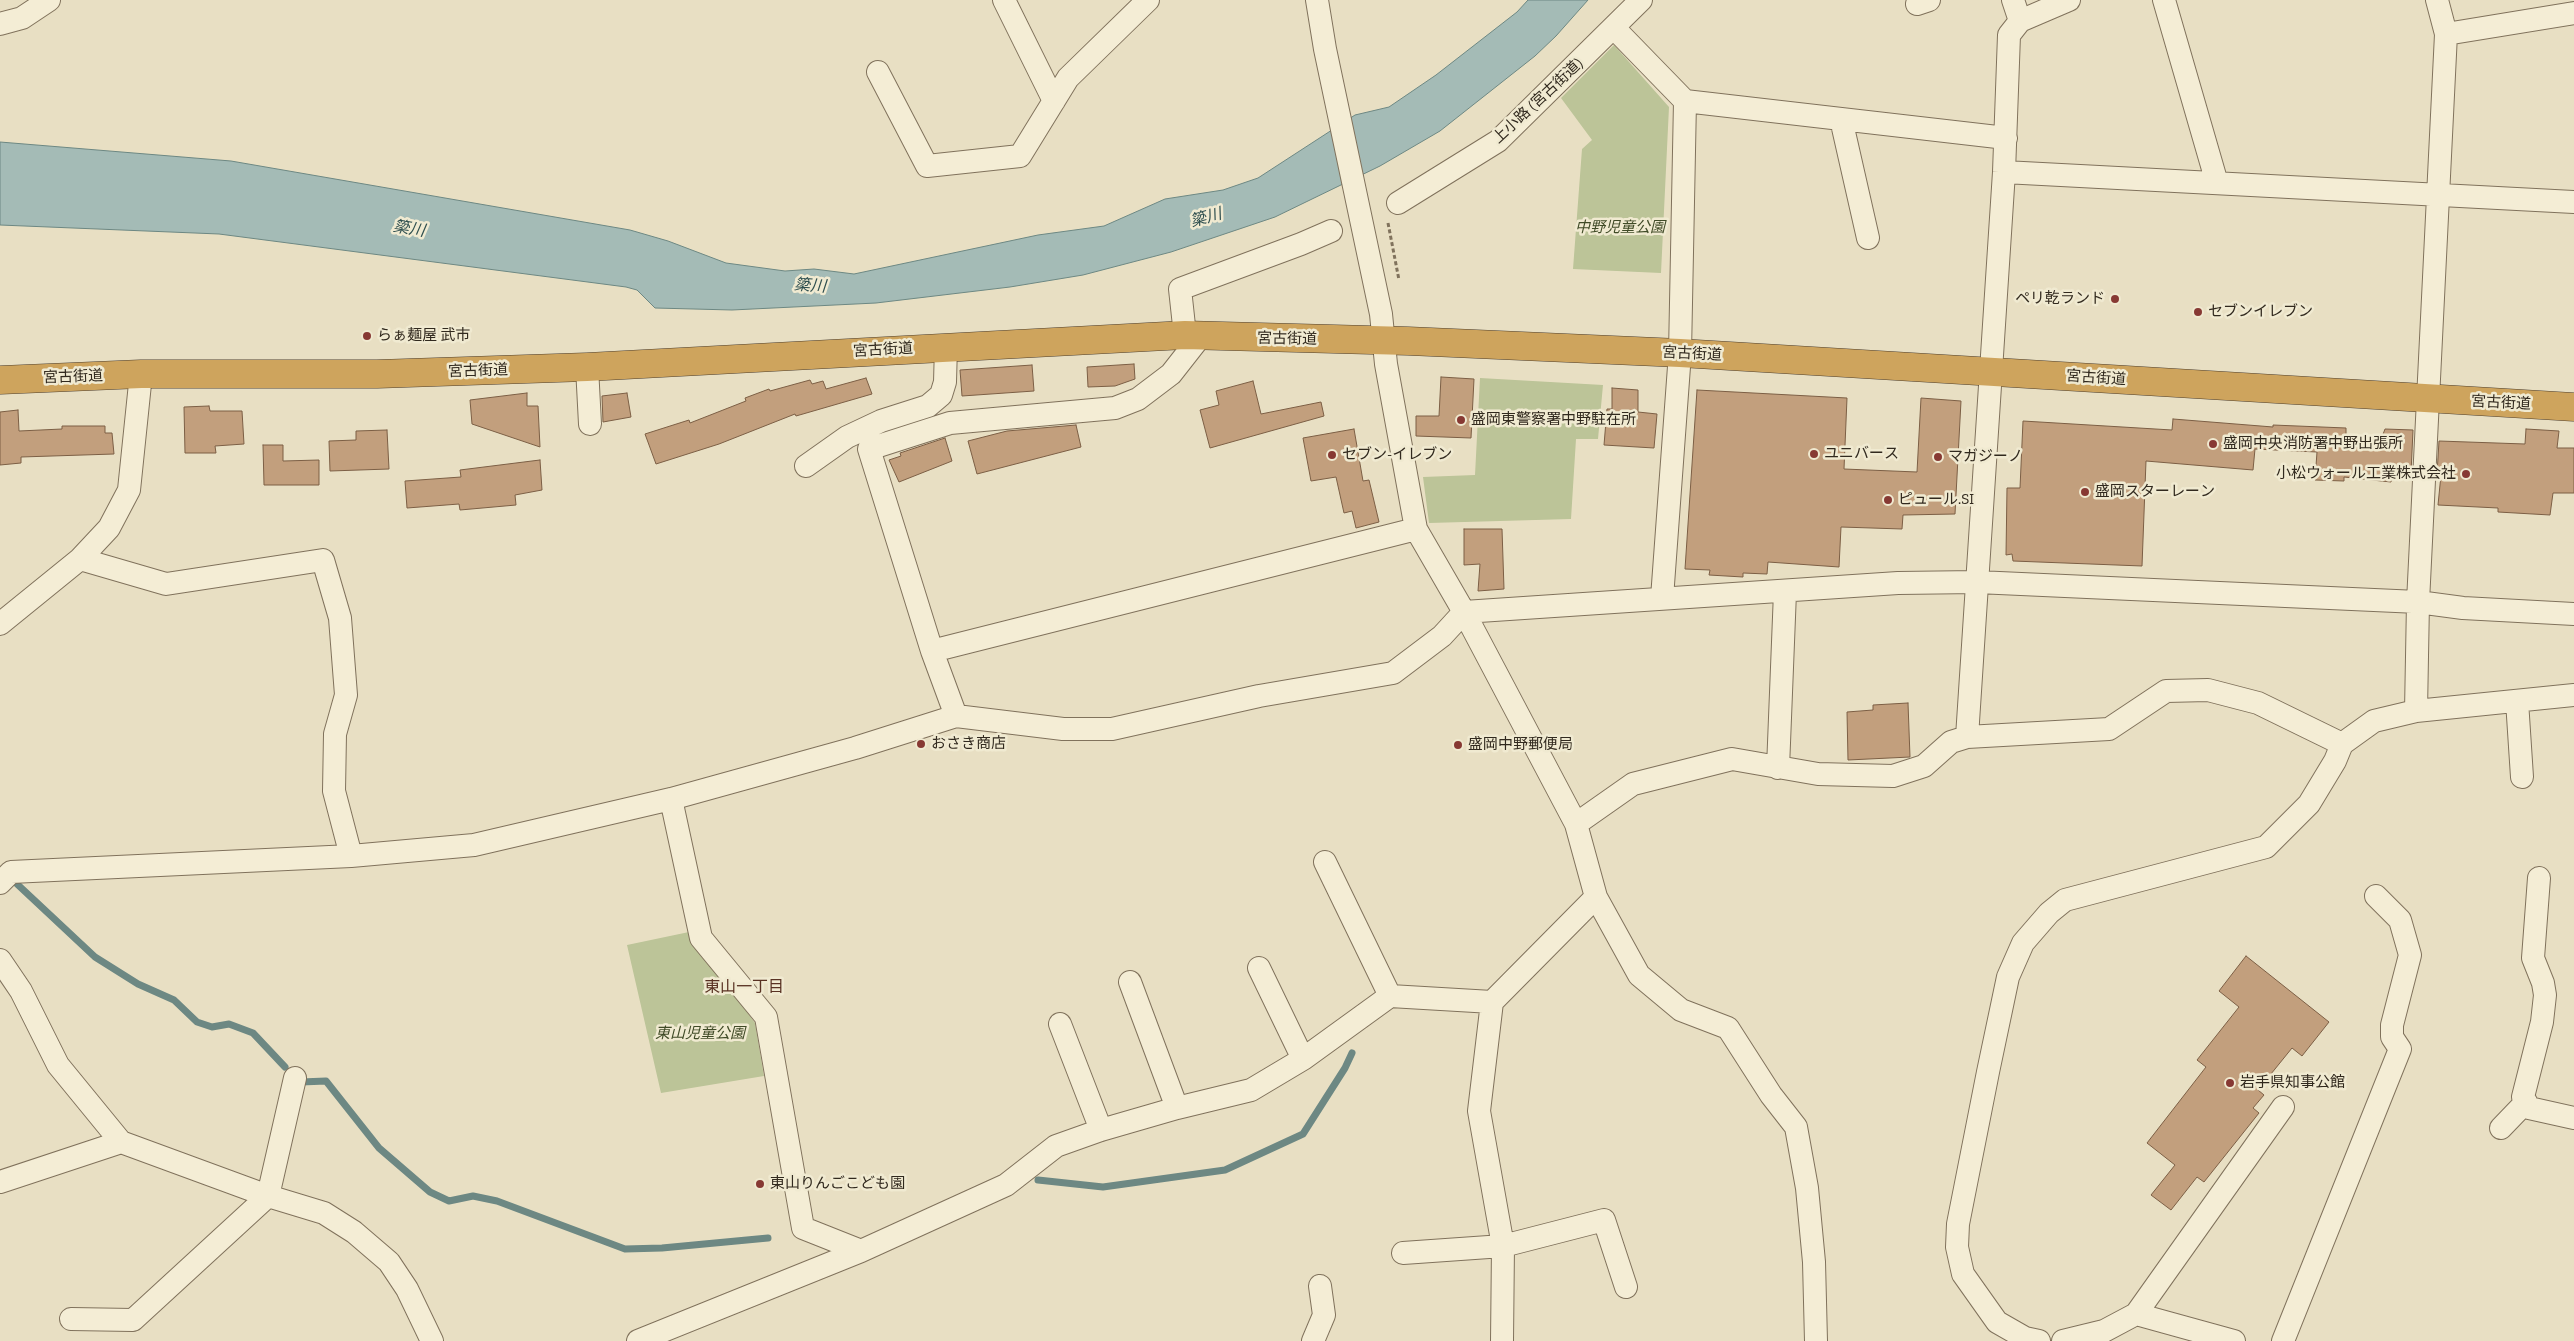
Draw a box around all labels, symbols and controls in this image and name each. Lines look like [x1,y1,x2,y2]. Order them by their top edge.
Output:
street label: 上小路 (宮古街道) [1489,55,1587,147]
water label: 簗川 [1188,204,1224,232]
water label: 簗川 [392,217,426,241]
park label: 中野児童公園 [1575,219,1665,237]
water label: 簗川 [793,275,827,297]
place label: ペリ乾ランド [2015,290,2105,308]
marker: ペリ乾ランド [2109,293,2121,305]
place label: セブンイレブン [2208,303,2313,321]
marker: セブンイレブン [2192,306,2204,318]
place label: らぁ麺屋 武市 [377,327,470,345]
street label: 宮古街道 [1257,329,1317,349]
marker: らぁ麺屋 武市 [361,330,373,342]
street label: 宮古街道 [853,339,913,361]
street label: 宮古街道 [1662,343,1722,365]
street label: 宮古街道 [448,361,508,381]
street label: 宮古街道 [43,367,103,387]
street label: 宮古街道 [2065,367,2127,389]
street label: 宮古街道 [2471,392,2531,414]
place label: 盛岡東警察署中野駐在所 [1471,411,1636,429]
marker: 盛岡東警察署中野駐在所 [1455,414,1467,426]
place label: 盛岡中央消防署中野出張所 [2223,435,2403,453]
marker: 盛岡中央消防署中野出張所 [2207,438,2219,450]
place label: ユニバース [1824,445,1899,463]
place label: セブン-イレブン [1342,446,1452,464]
marker: ユニバース [1808,448,1820,460]
place label: マガジーノ [1948,448,2023,466]
marker: セブン-イレブン [1326,449,1338,461]
marker: マガジーノ [1932,451,1944,463]
place label: 小松ウォール工業株式会社 [2276,465,2456,483]
marker: 小松ウォール工業株式会社 [2460,468,2472,480]
place label: 盛岡スターレーン [2095,483,2215,501]
marker: 盛岡スターレーン [2079,486,2091,498]
place label: ピュール.SI [1898,491,1974,509]
marker: ピュール.SI [1882,494,1894,506]
place label: おさき商店 [931,735,1006,753]
place label: 盛岡中野郵便局 [1468,736,1573,754]
marker: おさき商店 [915,738,927,750]
marker: 盛岡中野郵便局 [1452,739,1464,751]
district label: 東山一丁目 [704,977,784,997]
park label: 東山児童公園 [655,1025,745,1043]
place label: 岩手県知事公館 [2240,1074,2345,1092]
marker: 岩手県知事公館 [2224,1077,2236,1089]
place label: 東山りんごこども園 [770,1175,905,1193]
marker: 東山りんごこども園 [754,1178,766,1190]

